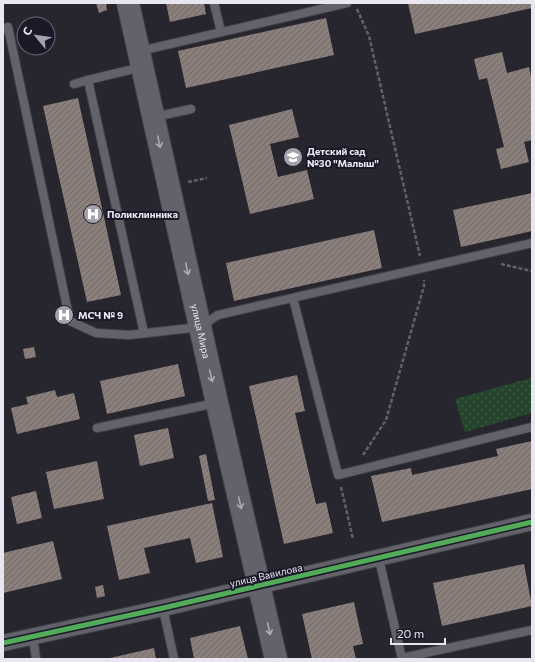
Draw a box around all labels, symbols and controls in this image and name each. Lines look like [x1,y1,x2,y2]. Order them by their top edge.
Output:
north arrow [16,16,56,56]
text: С [19,24,35,37]
one-way arrow [156,135,163,148]
place label: Детский сад №30 "Малыш" [307,145,379,169]
school or university icon: Детский сад №30 "Малыш" [282,146,304,168]
hospital icon: Поликлинника [82,203,104,225]
place label: Поликлинника [107,208,178,220]
one-way arrow [184,262,191,275]
street label: улица Мира [189,302,213,359]
hospital icon: МСЧ № 9 [53,304,75,326]
place label: МСЧ № 9 [78,309,123,321]
one-way arrow [207,369,215,382]
one-way arrow [236,496,244,509]
street label: улица Вавилова [228,561,304,589]
scale bar [391,620,445,646]
one-way arrow [266,622,274,635]
text: 20 m [397,626,424,640]

